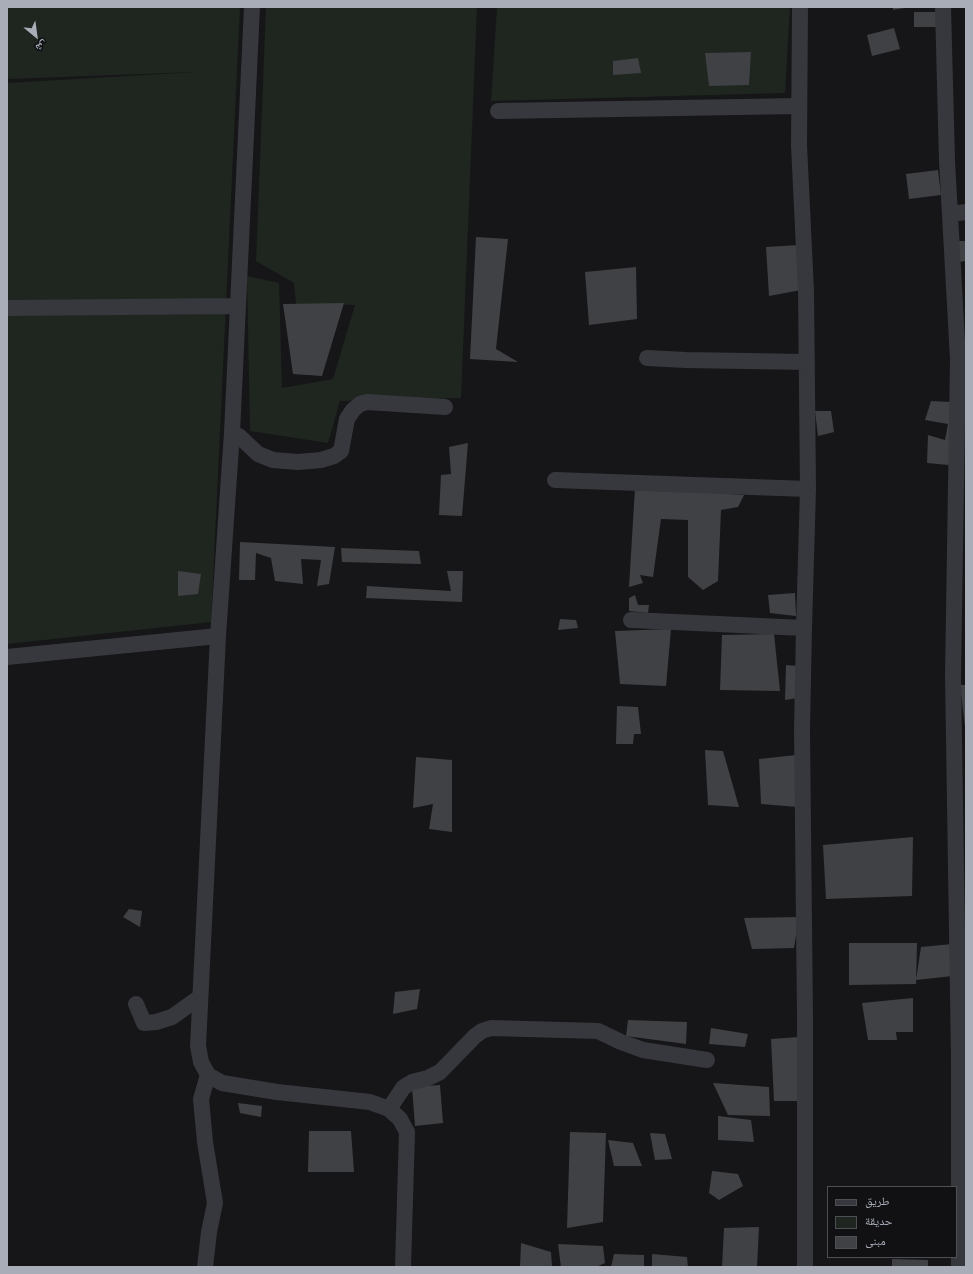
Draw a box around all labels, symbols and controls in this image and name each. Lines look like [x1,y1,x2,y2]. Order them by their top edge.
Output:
north arrow [16,16,56,56]
text: ش [33,38,51,56]
legend [827,1186,957,1258]
text: طريق [865,1192,890,1209]
text: حديقة [865,1212,893,1229]
text: مبنى [865,1232,886,1249]

